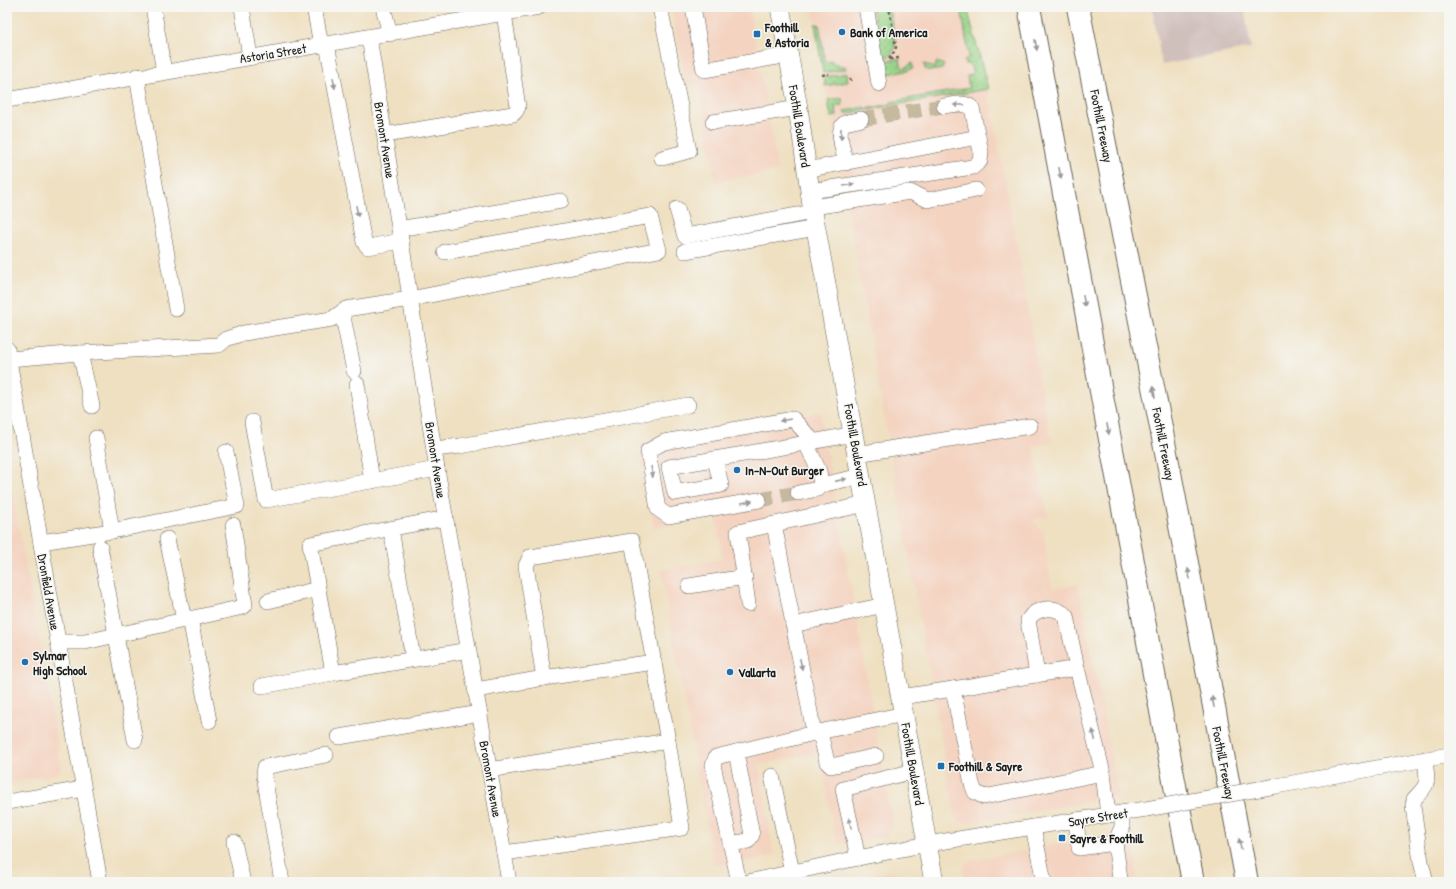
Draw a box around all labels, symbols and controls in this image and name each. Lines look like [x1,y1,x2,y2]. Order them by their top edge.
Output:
place label: Foothill & Astoria [764,18,810,51]
place label: Bank of America [850,23,928,41]
marker: Bank of America [837,27,847,37]
marker: Foothill & Astoria [752,29,762,39]
street label: Astoria Street [238,39,308,67]
one-way arrow [1033,39,1039,51]
one-way arrow [331,76,337,89]
street label: Foothill Boulevard [784,83,815,168]
street label: Foothill Freeway [1086,87,1118,164]
street label: Bromont Avenue [370,100,400,180]
one-way arrow [952,102,965,108]
one-way arrow [838,128,844,141]
one-way arrow [1057,167,1063,179]
one-way arrow [843,182,855,188]
one-way arrow [355,204,361,217]
one-way arrow [1081,295,1087,307]
one-way arrow [1150,386,1156,398]
street label: Foothill Boulevard [840,402,872,487]
street label: Foothill Freeway [1148,405,1180,482]
one-way arrow [779,417,792,423]
street label: Bromont Avenue [421,420,451,500]
one-way arrow [1105,422,1111,435]
place label: In-N-Out Burger [745,461,825,480]
marker: In-N-Out Burger [732,465,742,475]
one-way arrow [649,466,655,478]
one-way arrow [835,477,848,483]
one-way arrow [741,499,753,505]
street label: Dronfield Avenue [33,552,65,632]
one-way arrow [1185,568,1191,581]
place label: Sylmar High School [33,646,87,680]
marker: Sylmar High School [20,657,30,667]
one-way arrow [798,658,804,670]
place label: Vallarta [738,663,777,681]
marker: Vallarta [725,667,735,677]
one-way arrow [1210,696,1216,708]
street label: Foothill Boulevard [897,721,929,806]
street label: Foothill Freeway [1208,724,1240,801]
one-way arrow [1090,729,1096,742]
street label: Bromont Avenue [475,739,507,819]
place label: Foothill & Sayre [948,757,1023,776]
marker: Foothill & Sayre [936,761,946,771]
street label: Sayre Street [1067,803,1130,831]
one-way arrow [847,817,853,830]
place label: Sayre & Foothill [1070,829,1144,848]
marker: Sayre & Foothill [1057,833,1067,843]
one-way arrow [1236,838,1242,850]

